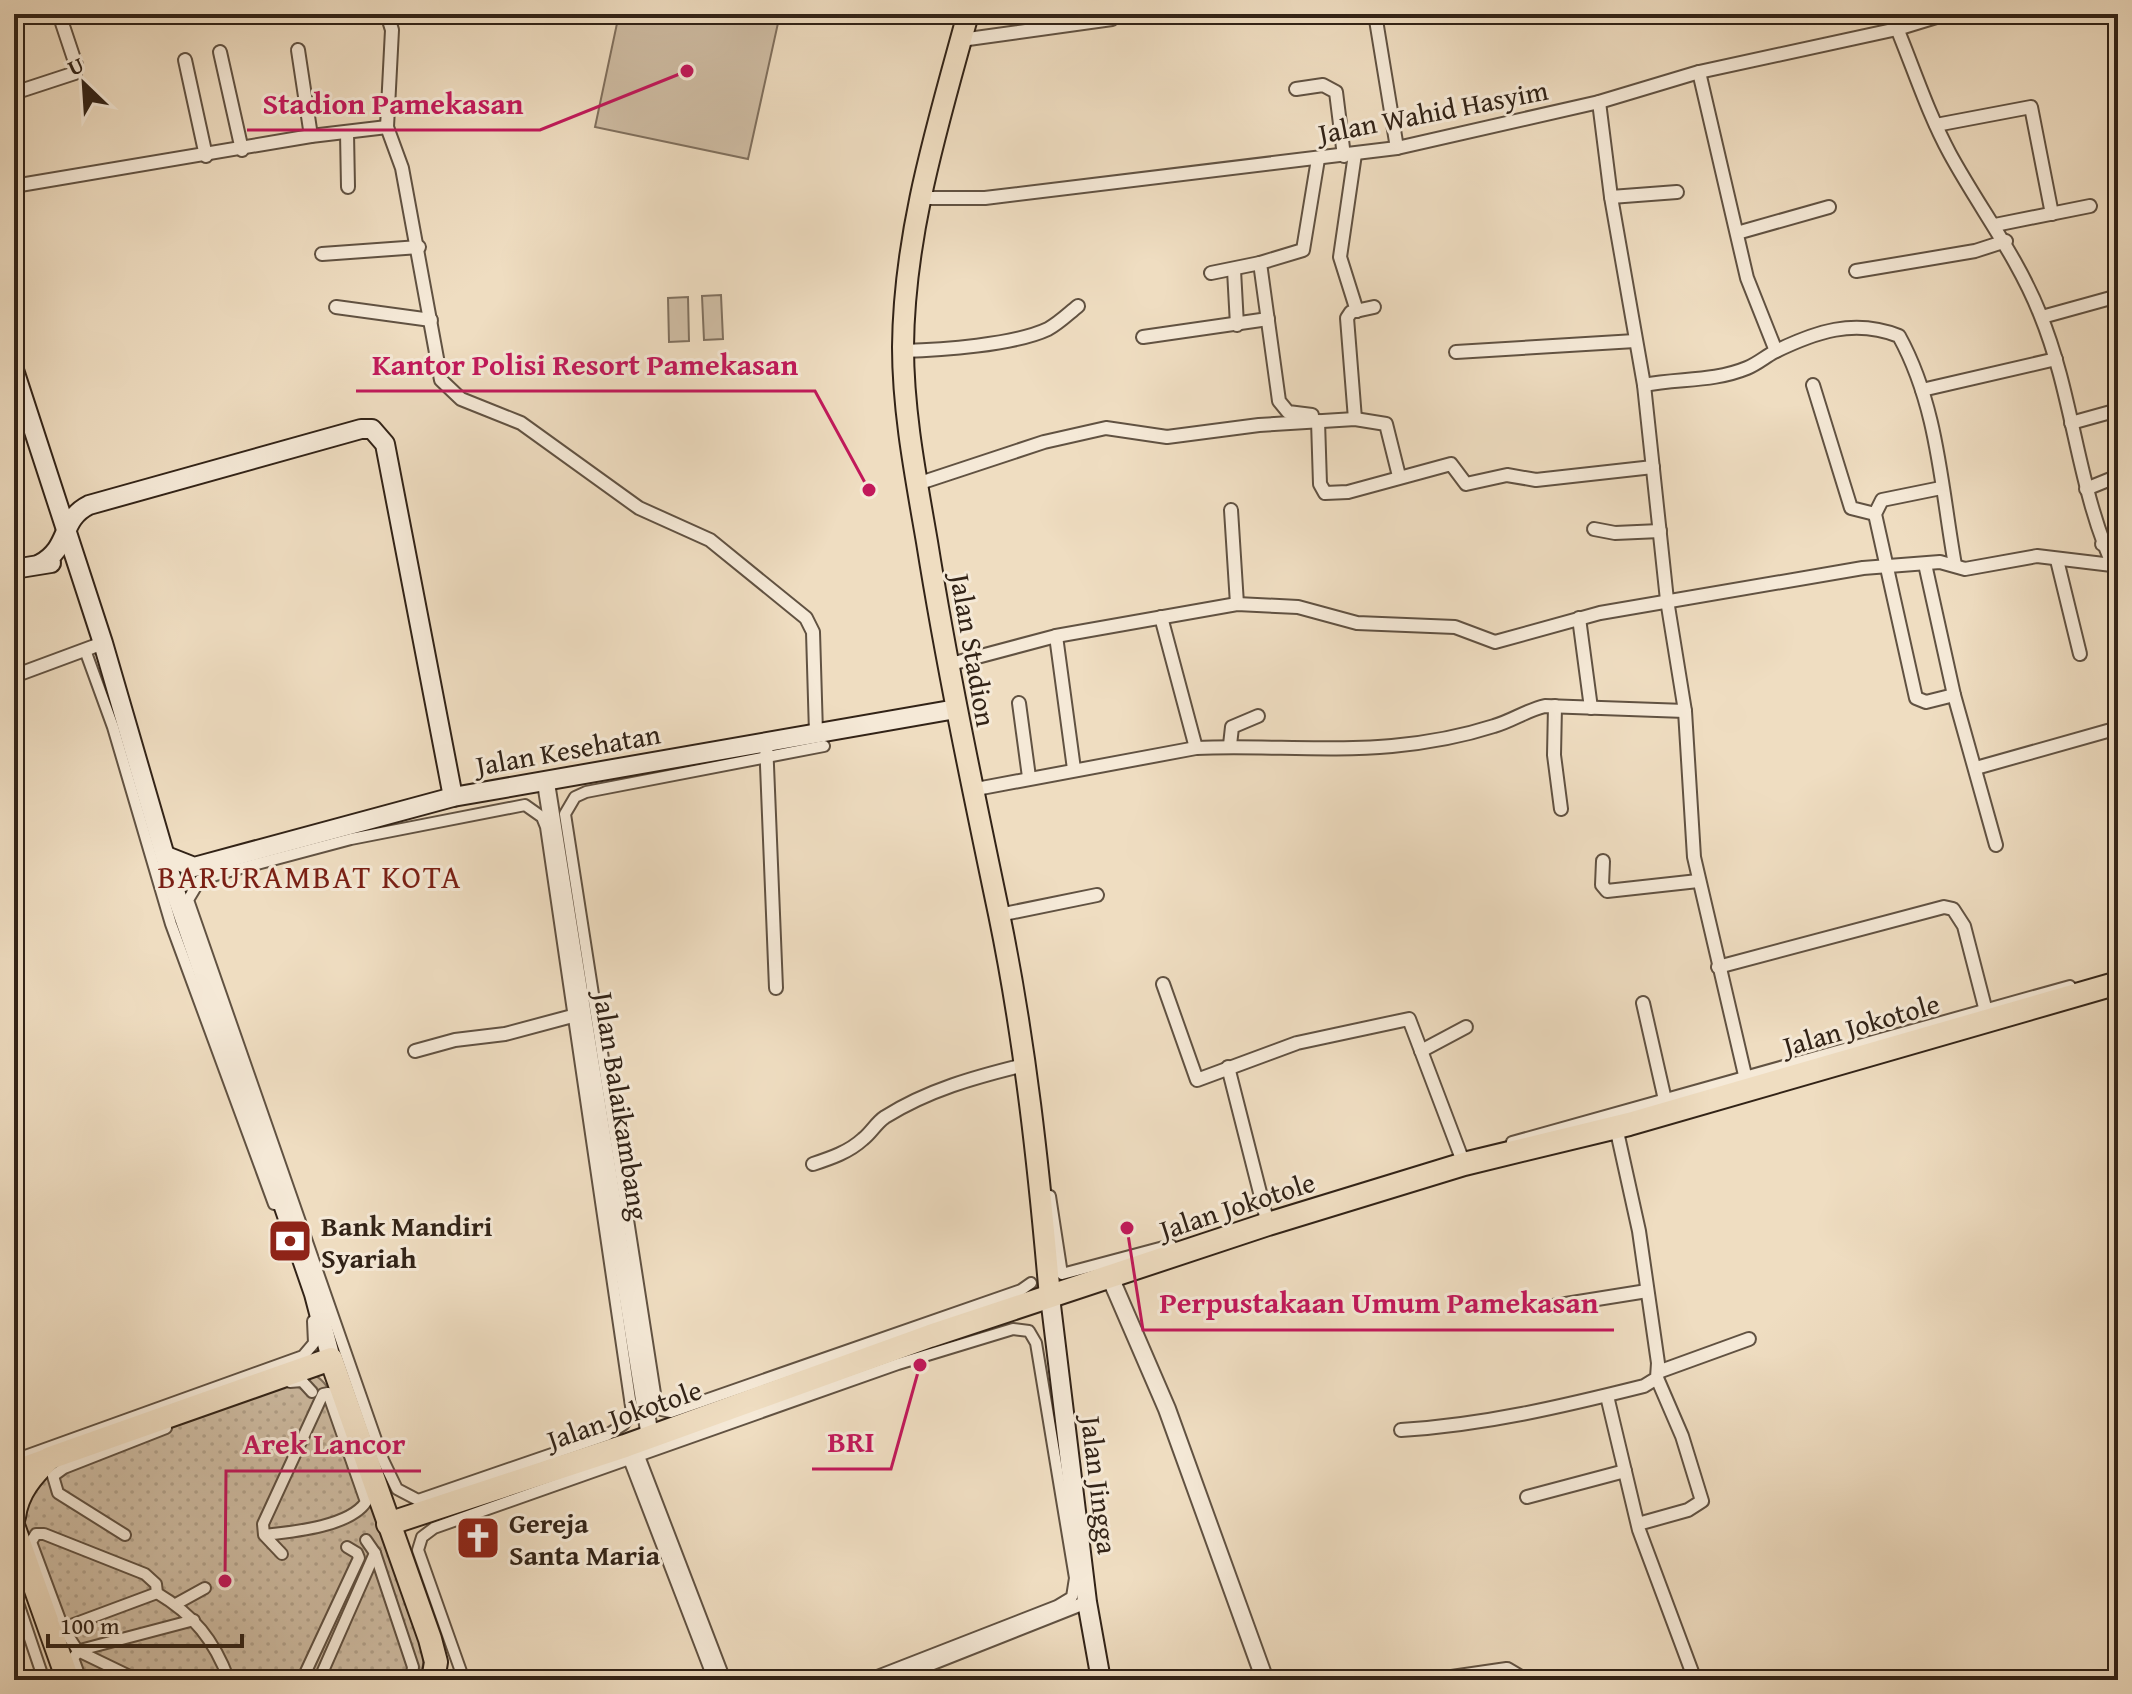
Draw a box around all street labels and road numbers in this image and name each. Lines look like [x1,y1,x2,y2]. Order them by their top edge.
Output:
street label: Jalan Wahid Hasyim [1312,69,1552,154]
street label: Jalan Stadion [940,567,1008,730]
street label: Jalan Kesehatan [469,713,664,786]
street label: Jalan Jokotole [1775,982,1944,1067]
street label: Jalan Balaikambang [583,986,660,1223]
street label: Jalan Jokotole [1151,1161,1320,1250]
street label: Jalan Jokotole [538,1368,707,1461]
street label: Jalan Jingga [1071,1411,1129,1557]

